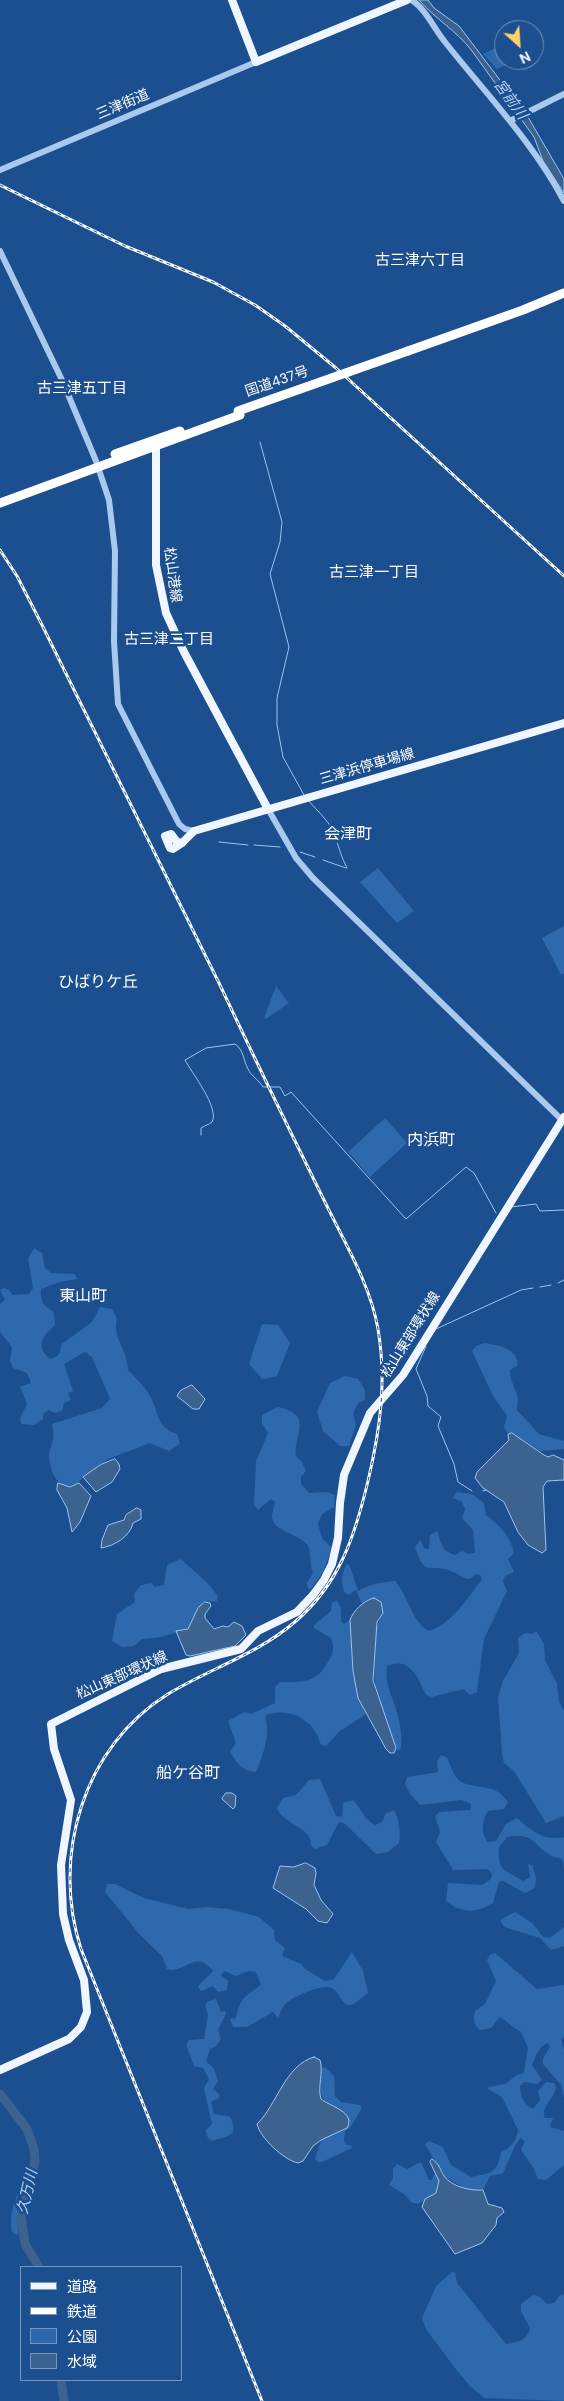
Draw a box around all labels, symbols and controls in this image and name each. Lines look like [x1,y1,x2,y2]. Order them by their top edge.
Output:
north arrow [494,20,544,70]
text: N [517,47,534,68]
water label: 宮前川 [489,77,531,123]
street label: 三津街道 [94,86,152,124]
district label: 古三津六丁目 [375,252,465,270]
street label: 国道437号 [243,363,311,401]
district label: 古三津五丁目 [37,380,127,398]
street label: 松山港線 [160,546,184,604]
district label: 古三津一丁目 [329,564,419,582]
district label: 古三津二丁目 [124,631,214,649]
street label: 三津浜停車場線 [318,745,416,789]
district label: 会津町 [324,825,372,845]
district label: ひばりケ丘 [58,973,138,993]
district label: 内浜町 [407,1131,455,1151]
district label: 東山町 [59,1287,107,1307]
street label: 松山東部環状線 [378,1289,444,1381]
street label: 松山東部環状線 [74,1648,170,1704]
district label: 船ケ谷町 [156,1764,220,1784]
water label: 久万川 [14,2168,42,2216]
legend [20,2266,182,2381]
text: 道路 [67,2277,97,2297]
text: 鉄道 [67,2302,97,2322]
text: 公園 [67,2327,97,2347]
text: 水域 [67,2352,97,2372]

